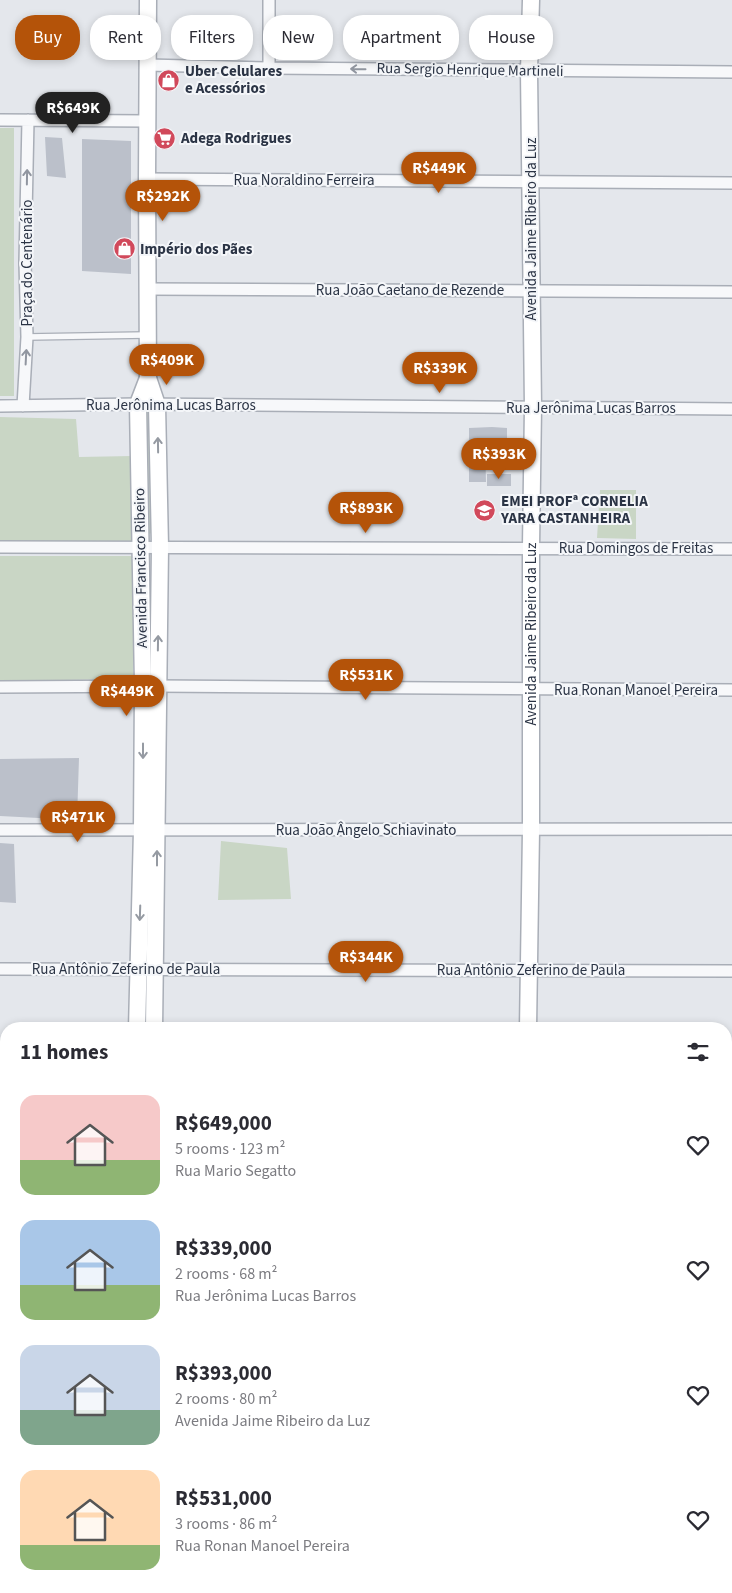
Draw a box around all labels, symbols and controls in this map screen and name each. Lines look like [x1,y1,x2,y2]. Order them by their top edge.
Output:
chip: Buy [15,15,80,60]
chip: Rent [90,15,161,60]
chip: Filters [171,15,253,60]
chip: New [263,15,333,60]
chip: Apartment [343,15,459,60]
chip: House [469,15,553,60]
street label: Rua Sergio Henrique Martineli [376,58,564,82]
place label: Uber Celulares e Acessórios [185,61,282,99]
one-way arrow [350,64,366,74]
shop icon: Uber Celulares e Acessórios [157,68,181,92]
pin: R$649K [32,92,114,134]
text: R$649K [46,97,100,119]
supermarket icon: Adega Rodrigues [153,126,177,150]
place label: Adega Rodrigues [180,128,292,149]
street label: Avenida Jaime Ribeiro da Luz [521,138,542,320]
pin: R$449K [398,152,480,194]
text: R$449K [412,157,466,179]
one-way arrow [22,170,32,186]
street label: Rua Noraldino Ferreira [233,170,375,191]
pin: R$292K [122,180,204,222]
text: R$292K [136,185,190,207]
street label: Praça do Centenário [17,200,38,326]
shop icon: Império dos Pães [112,237,136,261]
place label: Império dos Pães [140,239,253,260]
street label: Rua João Caetano de Rezende [316,280,504,301]
pin: R$409K [126,344,208,386]
text: R$409K [140,349,194,371]
one-way arrow [21,350,30,366]
pin: R$339K [399,352,481,394]
text: R$339K [413,357,467,379]
street label: Rua Jerônima Lucas Barros [86,395,256,416]
street label: Rua Jerônima Lucas Barros [506,398,676,419]
one-way arrow [153,437,163,454]
pin: R$393K [458,438,540,480]
text: R$393K [472,443,526,465]
street label: Avenida Francisco Ribeiro [129,488,153,648]
place label: EMEI PROFª CORNELIA YARA CASTANHEIRA [500,491,648,529]
pin: R$893K [325,492,407,534]
text: R$893K [339,497,393,519]
school or university icon: EMEI PROFª CORNELIA YARA CASTANHEIRA [473,498,497,522]
street label: Rua Domingos de Freitas [559,538,713,559]
street label: Avenida Jaime Ribeiro da Luz [520,542,542,726]
one-way arrow [153,635,163,651]
pin: R$531K [325,658,407,701]
text: R$531K [339,664,393,686]
pin: R$449K [86,674,168,717]
text: R$449K [100,680,154,702]
street label: Rua Ronan Manoel Pereira [554,680,718,701]
one-way arrow [138,742,148,758]
pin: R$471K [37,800,119,843]
text: R$471K [51,806,105,828]
street label: Rua João Ângelo Schiavinato [276,820,456,841]
one-way arrow [152,850,162,866]
one-way arrow [135,905,144,921]
pin: R$344K [325,940,407,983]
text: R$344K [339,946,393,968]
street label: Rua Antônio Zeferino de Paula [32,959,220,980]
street label: Rua Antônio Zeferino de Paula [437,960,625,981]
text: 11 homes [20,1037,108,1067]
icon: filters [684,1038,712,1066]
text: R$649,000 [175,1108,272,1138]
icon: home [60,1115,120,1175]
icon: heart [684,1131,712,1159]
text: 5 rooms · 123 m² [175,1138,285,1160]
text: Rua Mario Segatto [175,1160,296,1182]
text: R$339,000 [175,1233,272,1263]
icon: home [60,1240,120,1300]
icon: heart [684,1256,712,1284]
text: 2 rooms · 68 m² [175,1263,277,1285]
text: Rua Jerônima Lucas Barros [175,1285,356,1307]
text: R$393,000 [175,1358,272,1388]
icon: home [60,1365,120,1425]
icon: heart [684,1381,712,1409]
text: 2 rooms · 80 m² [175,1388,277,1410]
text: Avenida Jaime Ribeiro da Luz [175,1410,370,1432]
text: R$531,000 [175,1483,272,1513]
icon: home [60,1490,120,1550]
icon: heart [684,1506,712,1534]
text: 3 rooms · 86 m² [175,1513,277,1535]
text: Rua Ronan Manoel Pereira [175,1535,350,1557]

